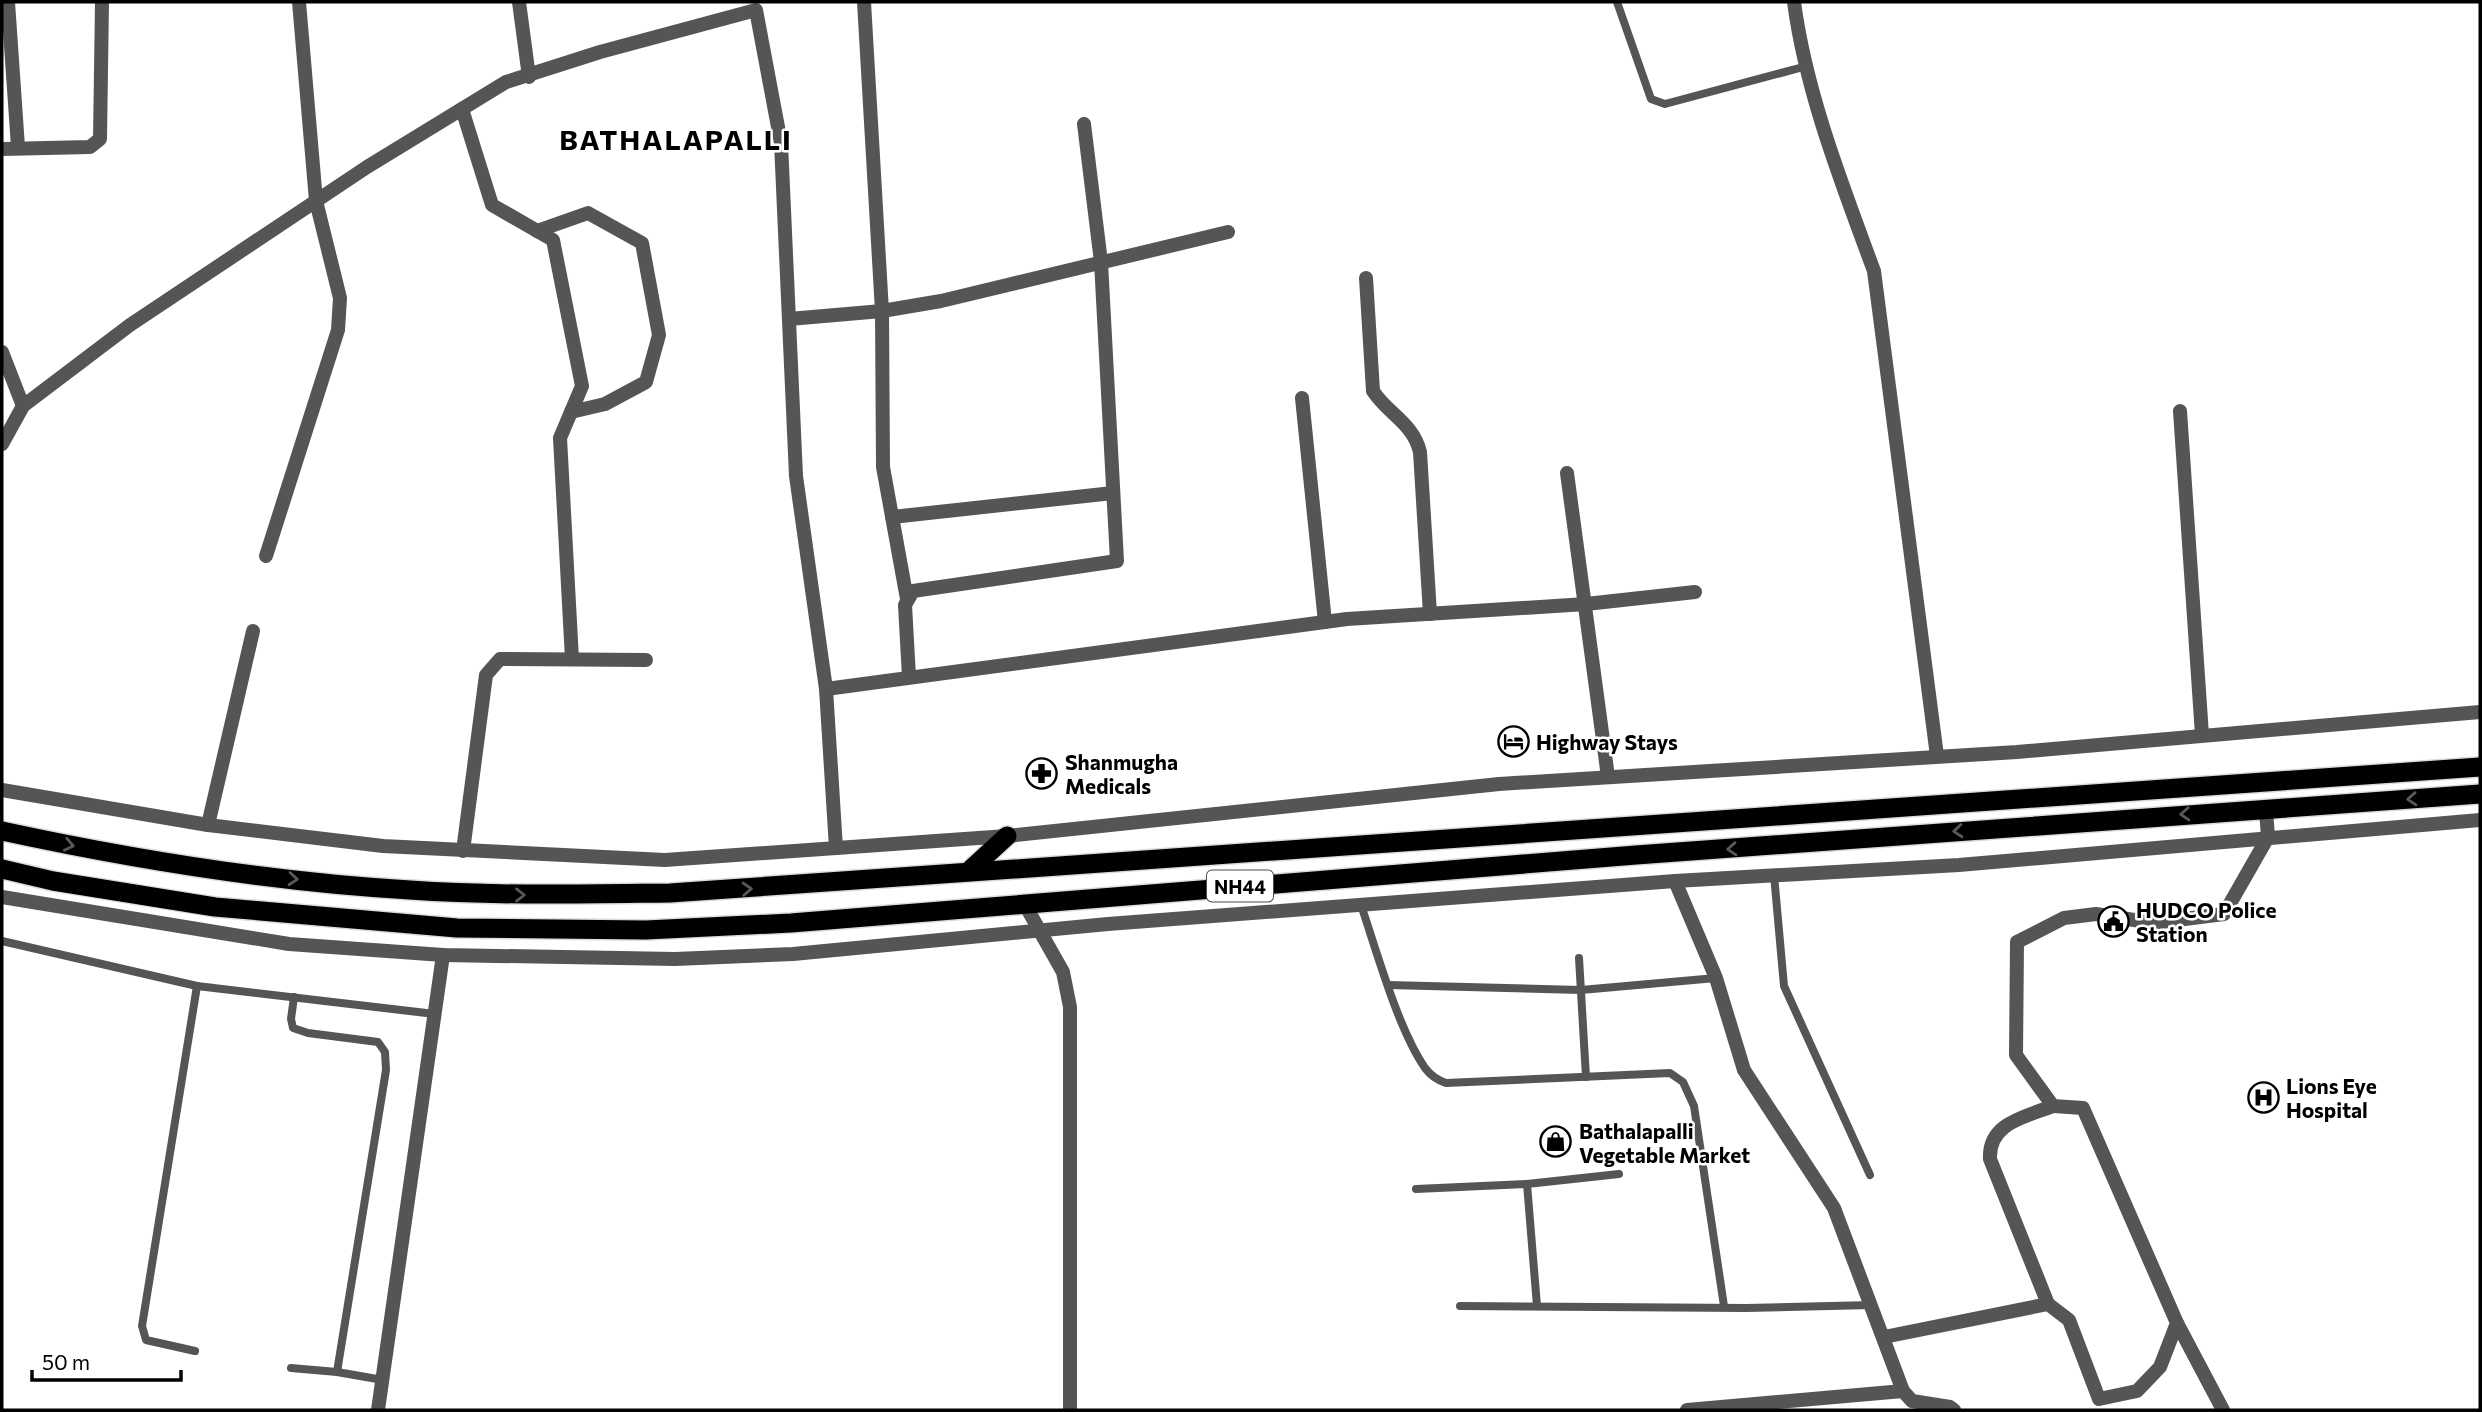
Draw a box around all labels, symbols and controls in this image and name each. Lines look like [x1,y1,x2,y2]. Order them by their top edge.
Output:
district label: BATHALAPALLI [559,122,793,156]
hotel icon: Highway Stays [1496,724,1530,758]
place label: Highway Stays [1536,729,1678,754]
place label: Shanmugha Medicals [1065,749,1178,798]
pharmacy icon: Shanmugha Medicals [1025,756,1059,790]
one-way arrow [2406,791,2417,806]
one-way arrow [2179,806,2190,821]
one-way arrow [1953,823,1964,838]
one-way arrow [63,836,75,851]
one-way arrow [1726,841,1737,856]
road number: NH44 [1207,870,1273,902]
one-way arrow [288,871,299,886]
one-way arrow [742,882,753,897]
one-way arrow [515,887,526,902]
place label: HUDCO Police Station [2136,897,2277,946]
public building icon: HUDCO Police Station [2096,904,2130,938]
place label: Lions Eye Hospital [2286,1073,2377,1122]
hospital icon: Lions Eye Hospital [2246,1080,2280,1114]
place label: Bathalapalli Vegetable Market [1579,1118,1750,1167]
shop icon: Bathalapalli Vegetable Market [1539,1125,1573,1159]
scale bar [32,1338,180,1382]
text: 50 m [42,1349,90,1374]

